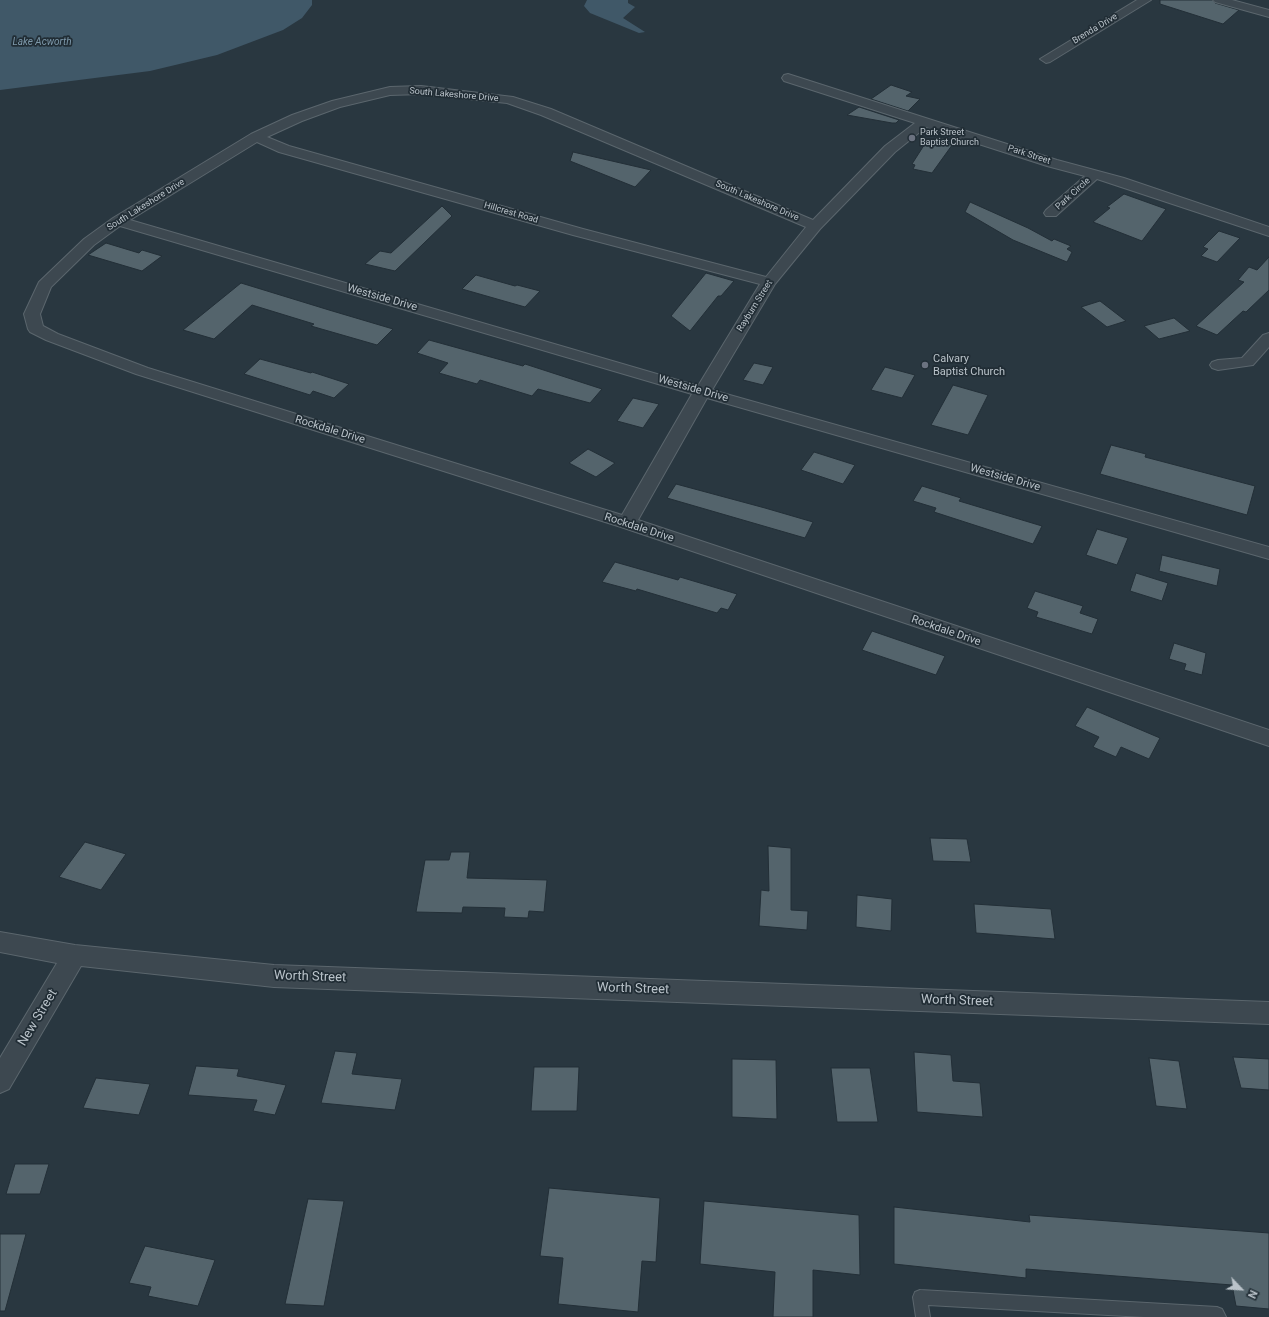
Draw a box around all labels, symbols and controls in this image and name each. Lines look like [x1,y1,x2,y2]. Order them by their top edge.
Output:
street label: Brenda Drive [1070,11,1120,47]
water label: Lake Acworth [12,36,72,48]
street label: South Lakeshore Drive [409,86,499,104]
place label: Park Street Baptist Church [920,128,979,149]
marker: Park Street Baptist Church [907,133,917,143]
street label: Park Street [1006,143,1052,167]
street label: Park Circle [1053,176,1093,212]
street label: South Lakeshore Drive [105,177,187,233]
street label: South Lakeshore Drive [714,179,800,223]
street label: Hillcrest Road [483,200,539,226]
street label: Rayburn Street [735,278,775,334]
street label: Westside Drive [345,282,419,314]
place label: Calvary Baptist Church [933,352,1005,378]
marker: Calvary Baptist Church [920,360,930,370]
street label: Westside Drive [656,373,730,405]
street label: Rockdale Drive [293,413,367,447]
street label: Westside Drive [968,462,1042,494]
street label: Rockdale Drive [603,511,675,545]
street label: Rockdale Drive [910,613,982,649]
street label: Worth Street [274,968,346,986]
street label: Worth Street [597,980,669,998]
street label: New Street [15,987,61,1049]
street label: Worth Street [921,992,993,1010]
north arrow [1221,1269,1261,1309]
text: N [1245,1288,1260,1301]

